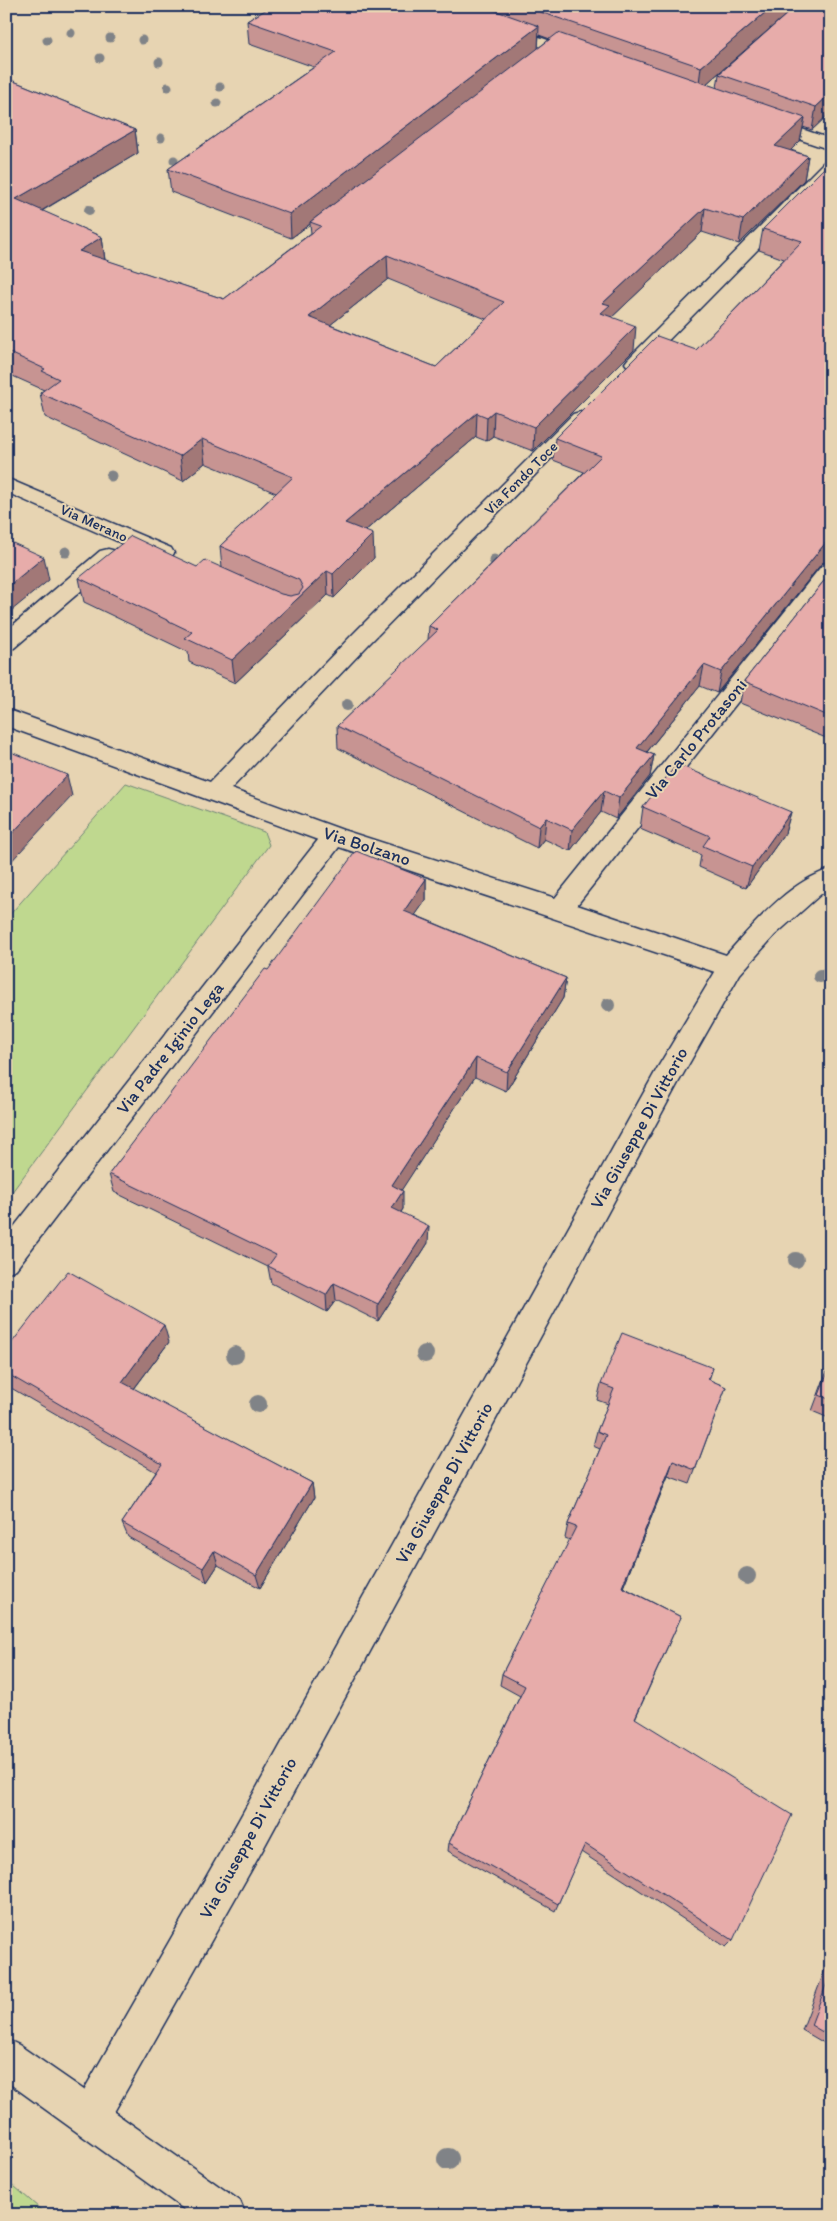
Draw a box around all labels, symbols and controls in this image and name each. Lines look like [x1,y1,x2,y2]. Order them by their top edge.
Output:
street label: Via Fondo Toce [480,437,562,519]
street label: Via Merano [57,500,131,546]
street label: Via Carlo Protasoni [640,674,752,804]
street label: Via Bolzano [320,822,414,870]
street label: Via Padre Iginio Lega [112,977,229,1119]
street label: Via Giuseppe Di Vittorio [585,1043,693,1213]
street label: Via Giuseppe Di Vittorio [390,1398,498,1568]
street label: Via Giuseppe Di Vittorio [194,1753,302,1923]

